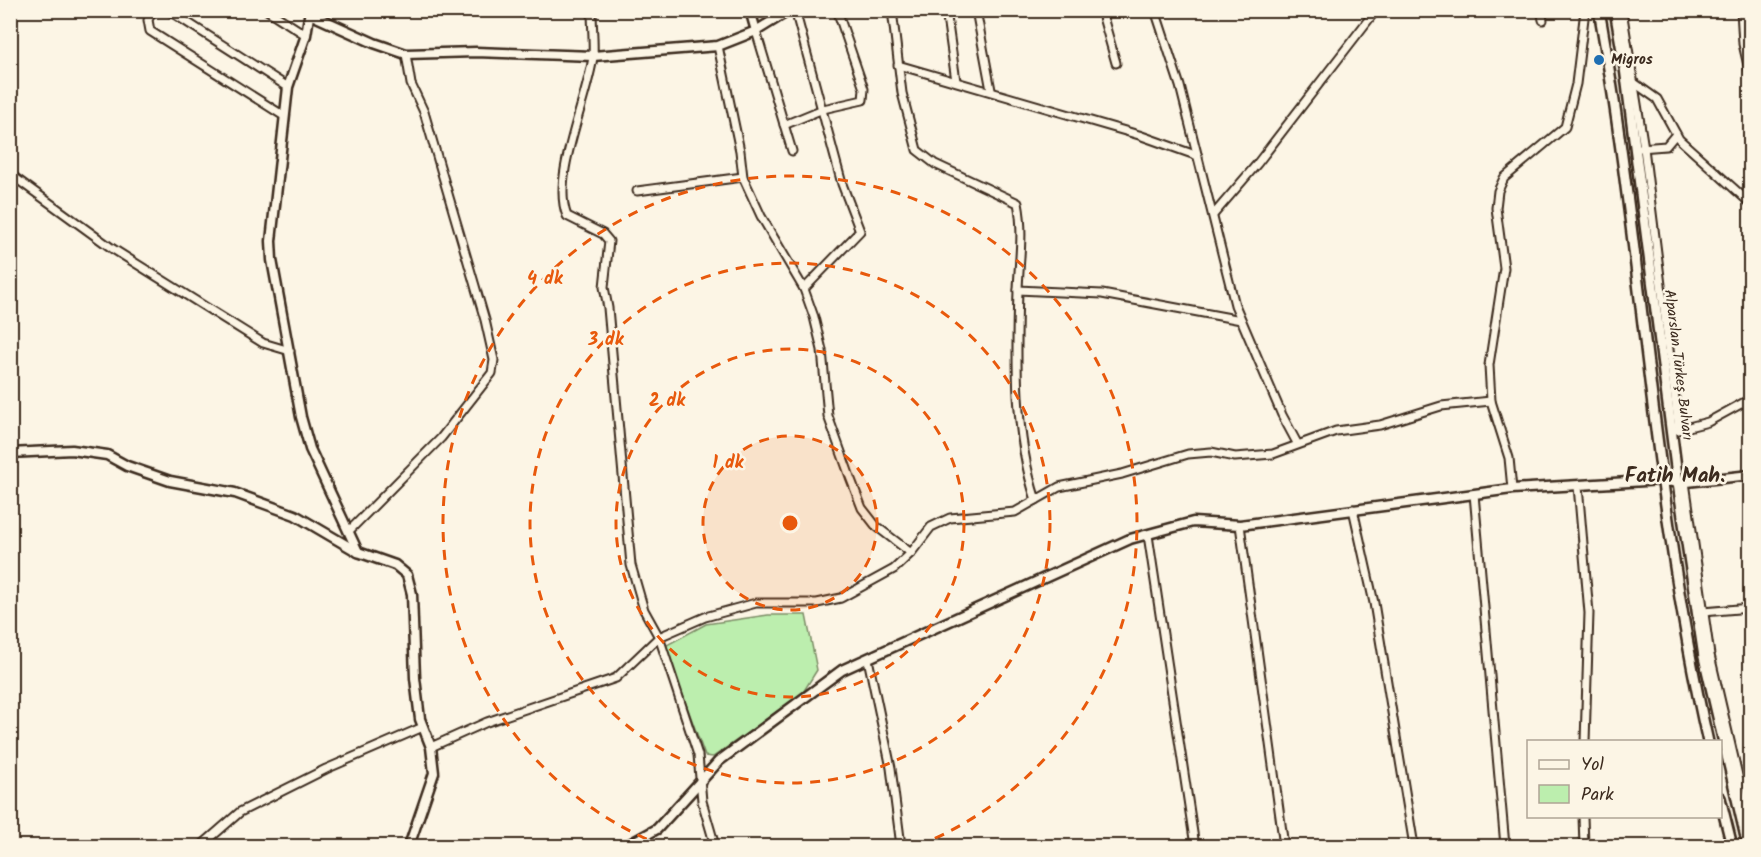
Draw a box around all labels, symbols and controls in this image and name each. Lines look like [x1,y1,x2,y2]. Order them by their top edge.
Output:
place label: Migros [1611,48,1653,72]
marker: Migros [1592,53,1606,67]
text: 4 dk [527,265,564,294]
street label: Alparslan Türkeş Bulvarı [1657,288,1699,442]
text: 3 dk [587,326,625,355]
text: 2 dk [649,387,686,416]
text: 1 dk [713,449,745,478]
district label: Fatih Mah. [1625,460,1725,493]
centre of rings [780,513,800,533]
legend [1527,740,1722,818]
text: Yol [1581,751,1605,780]
text: Park [1581,781,1614,810]

